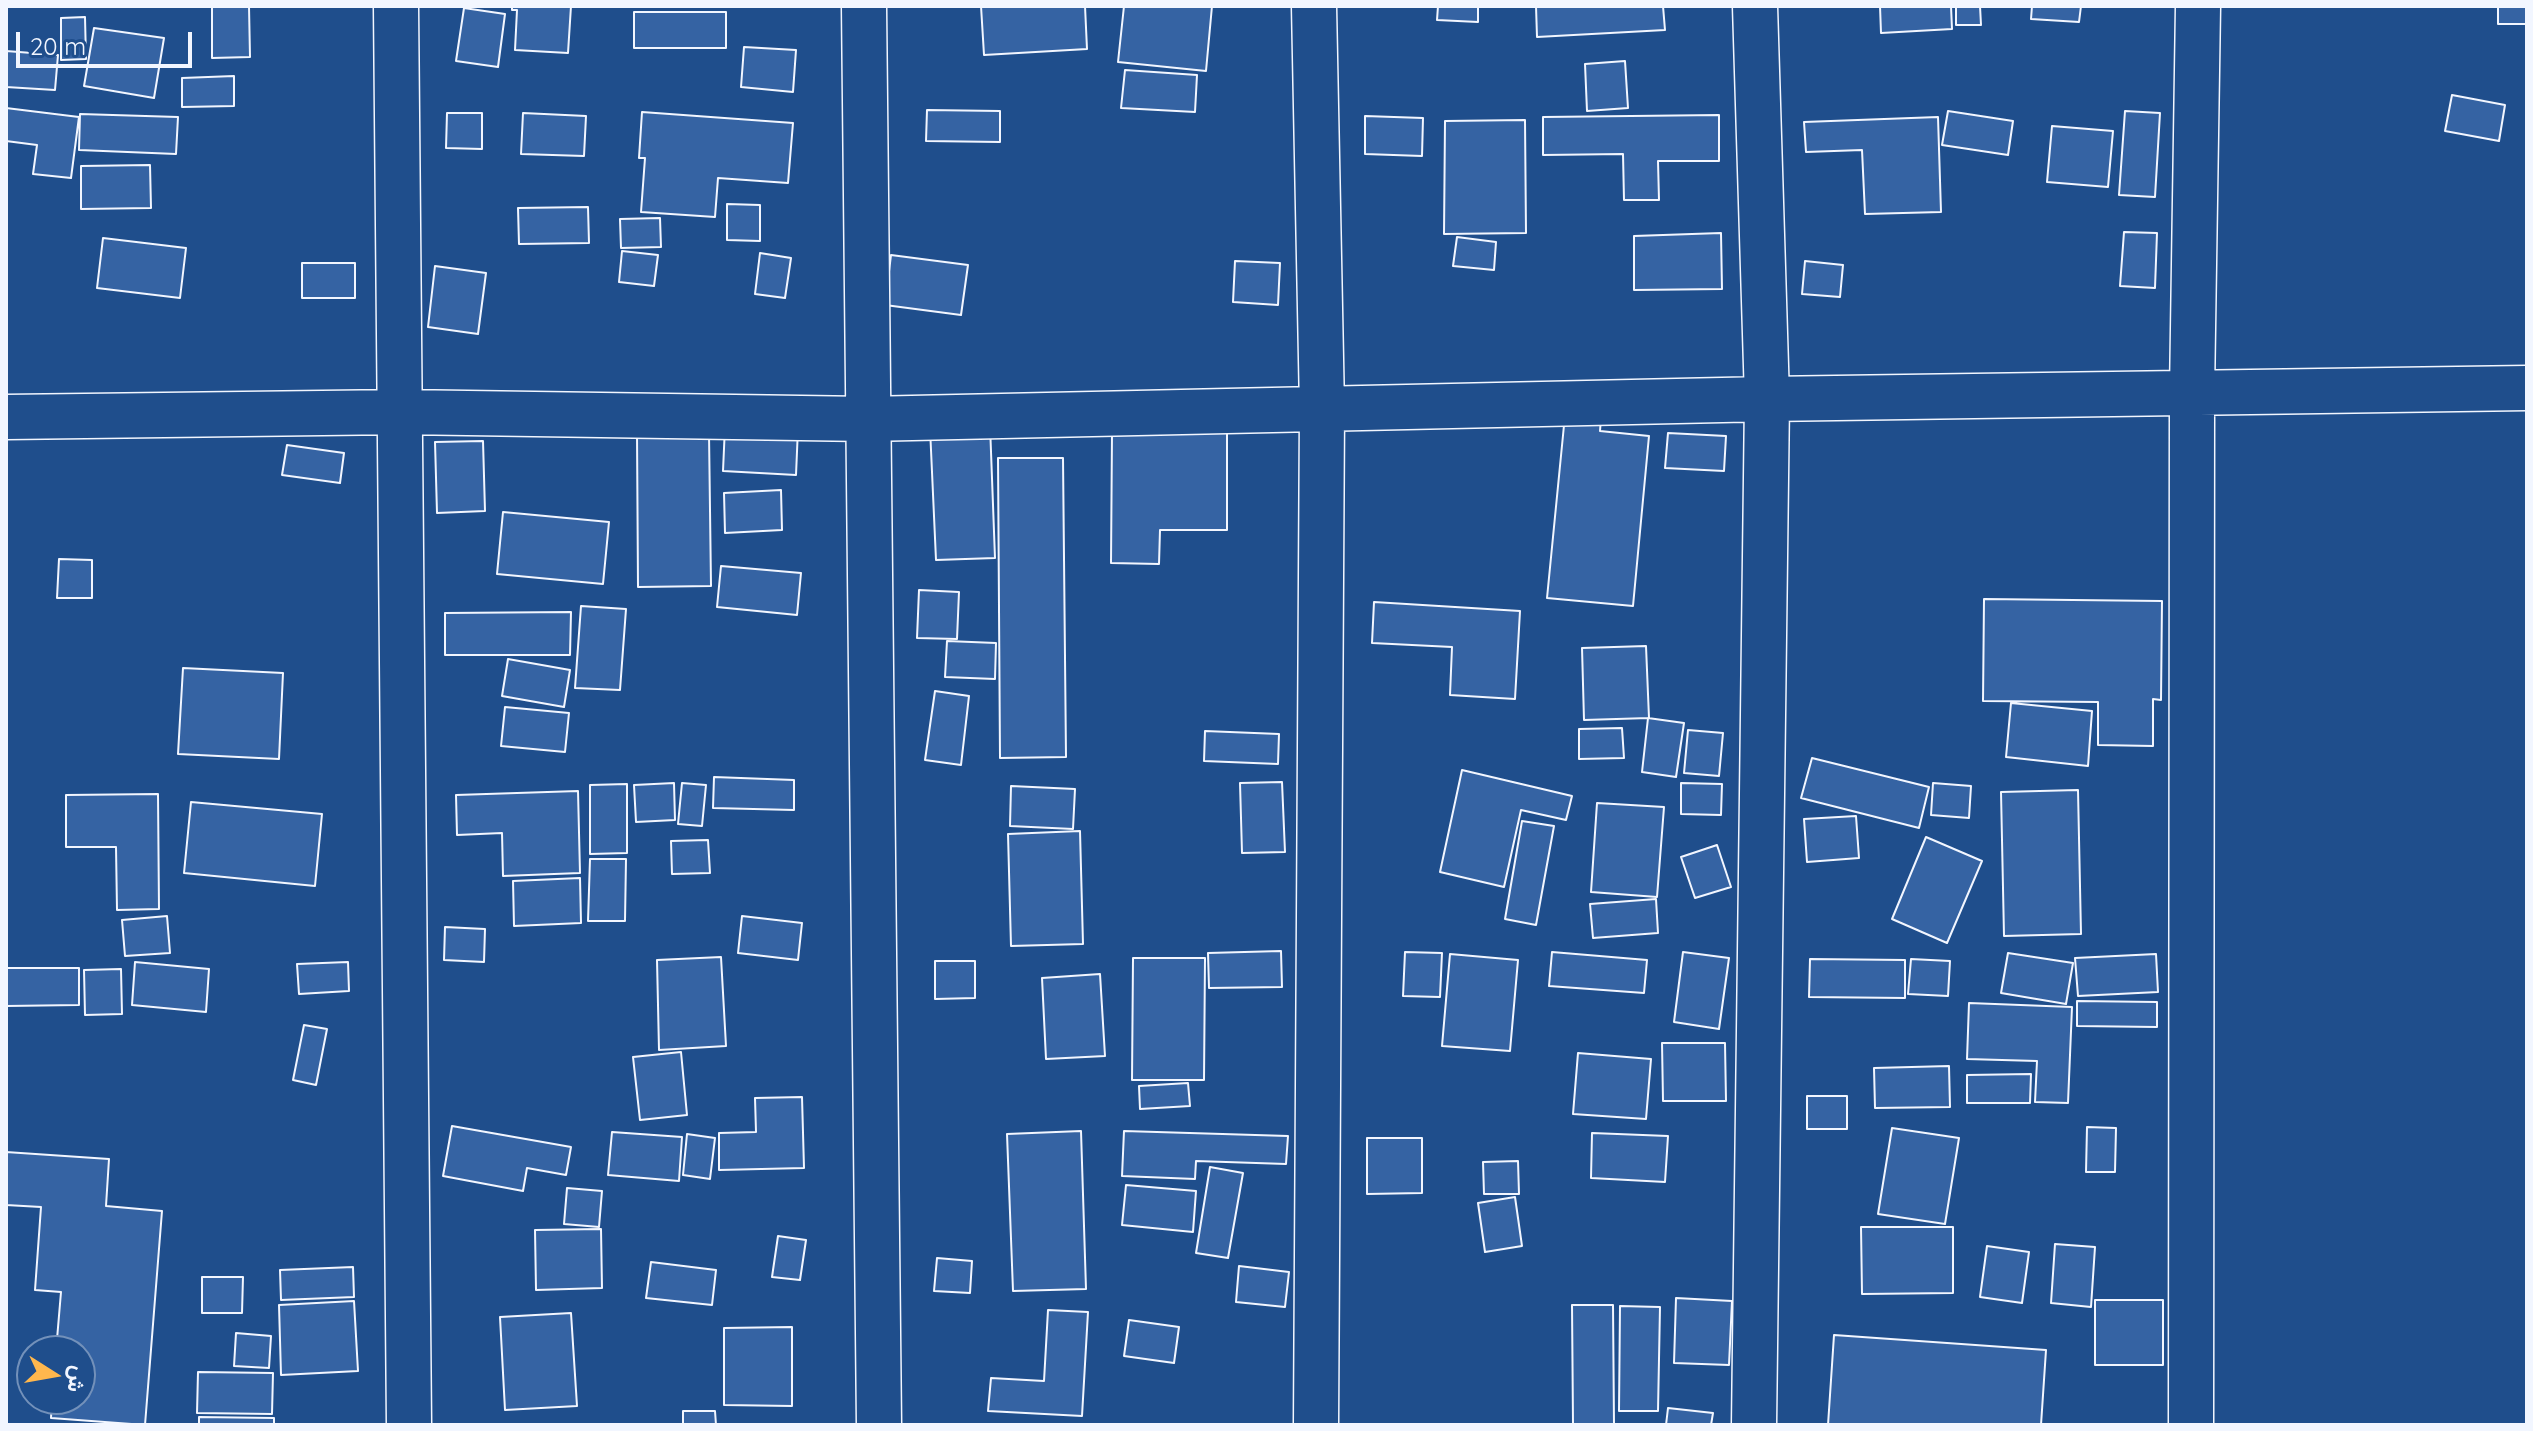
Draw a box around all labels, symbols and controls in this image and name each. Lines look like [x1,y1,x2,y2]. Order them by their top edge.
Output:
scale bar [20,16,196,66]
text: 20 m [30,31,86,61]
north arrow [16,1335,96,1415]
text: ش [61,1364,94,1395]

